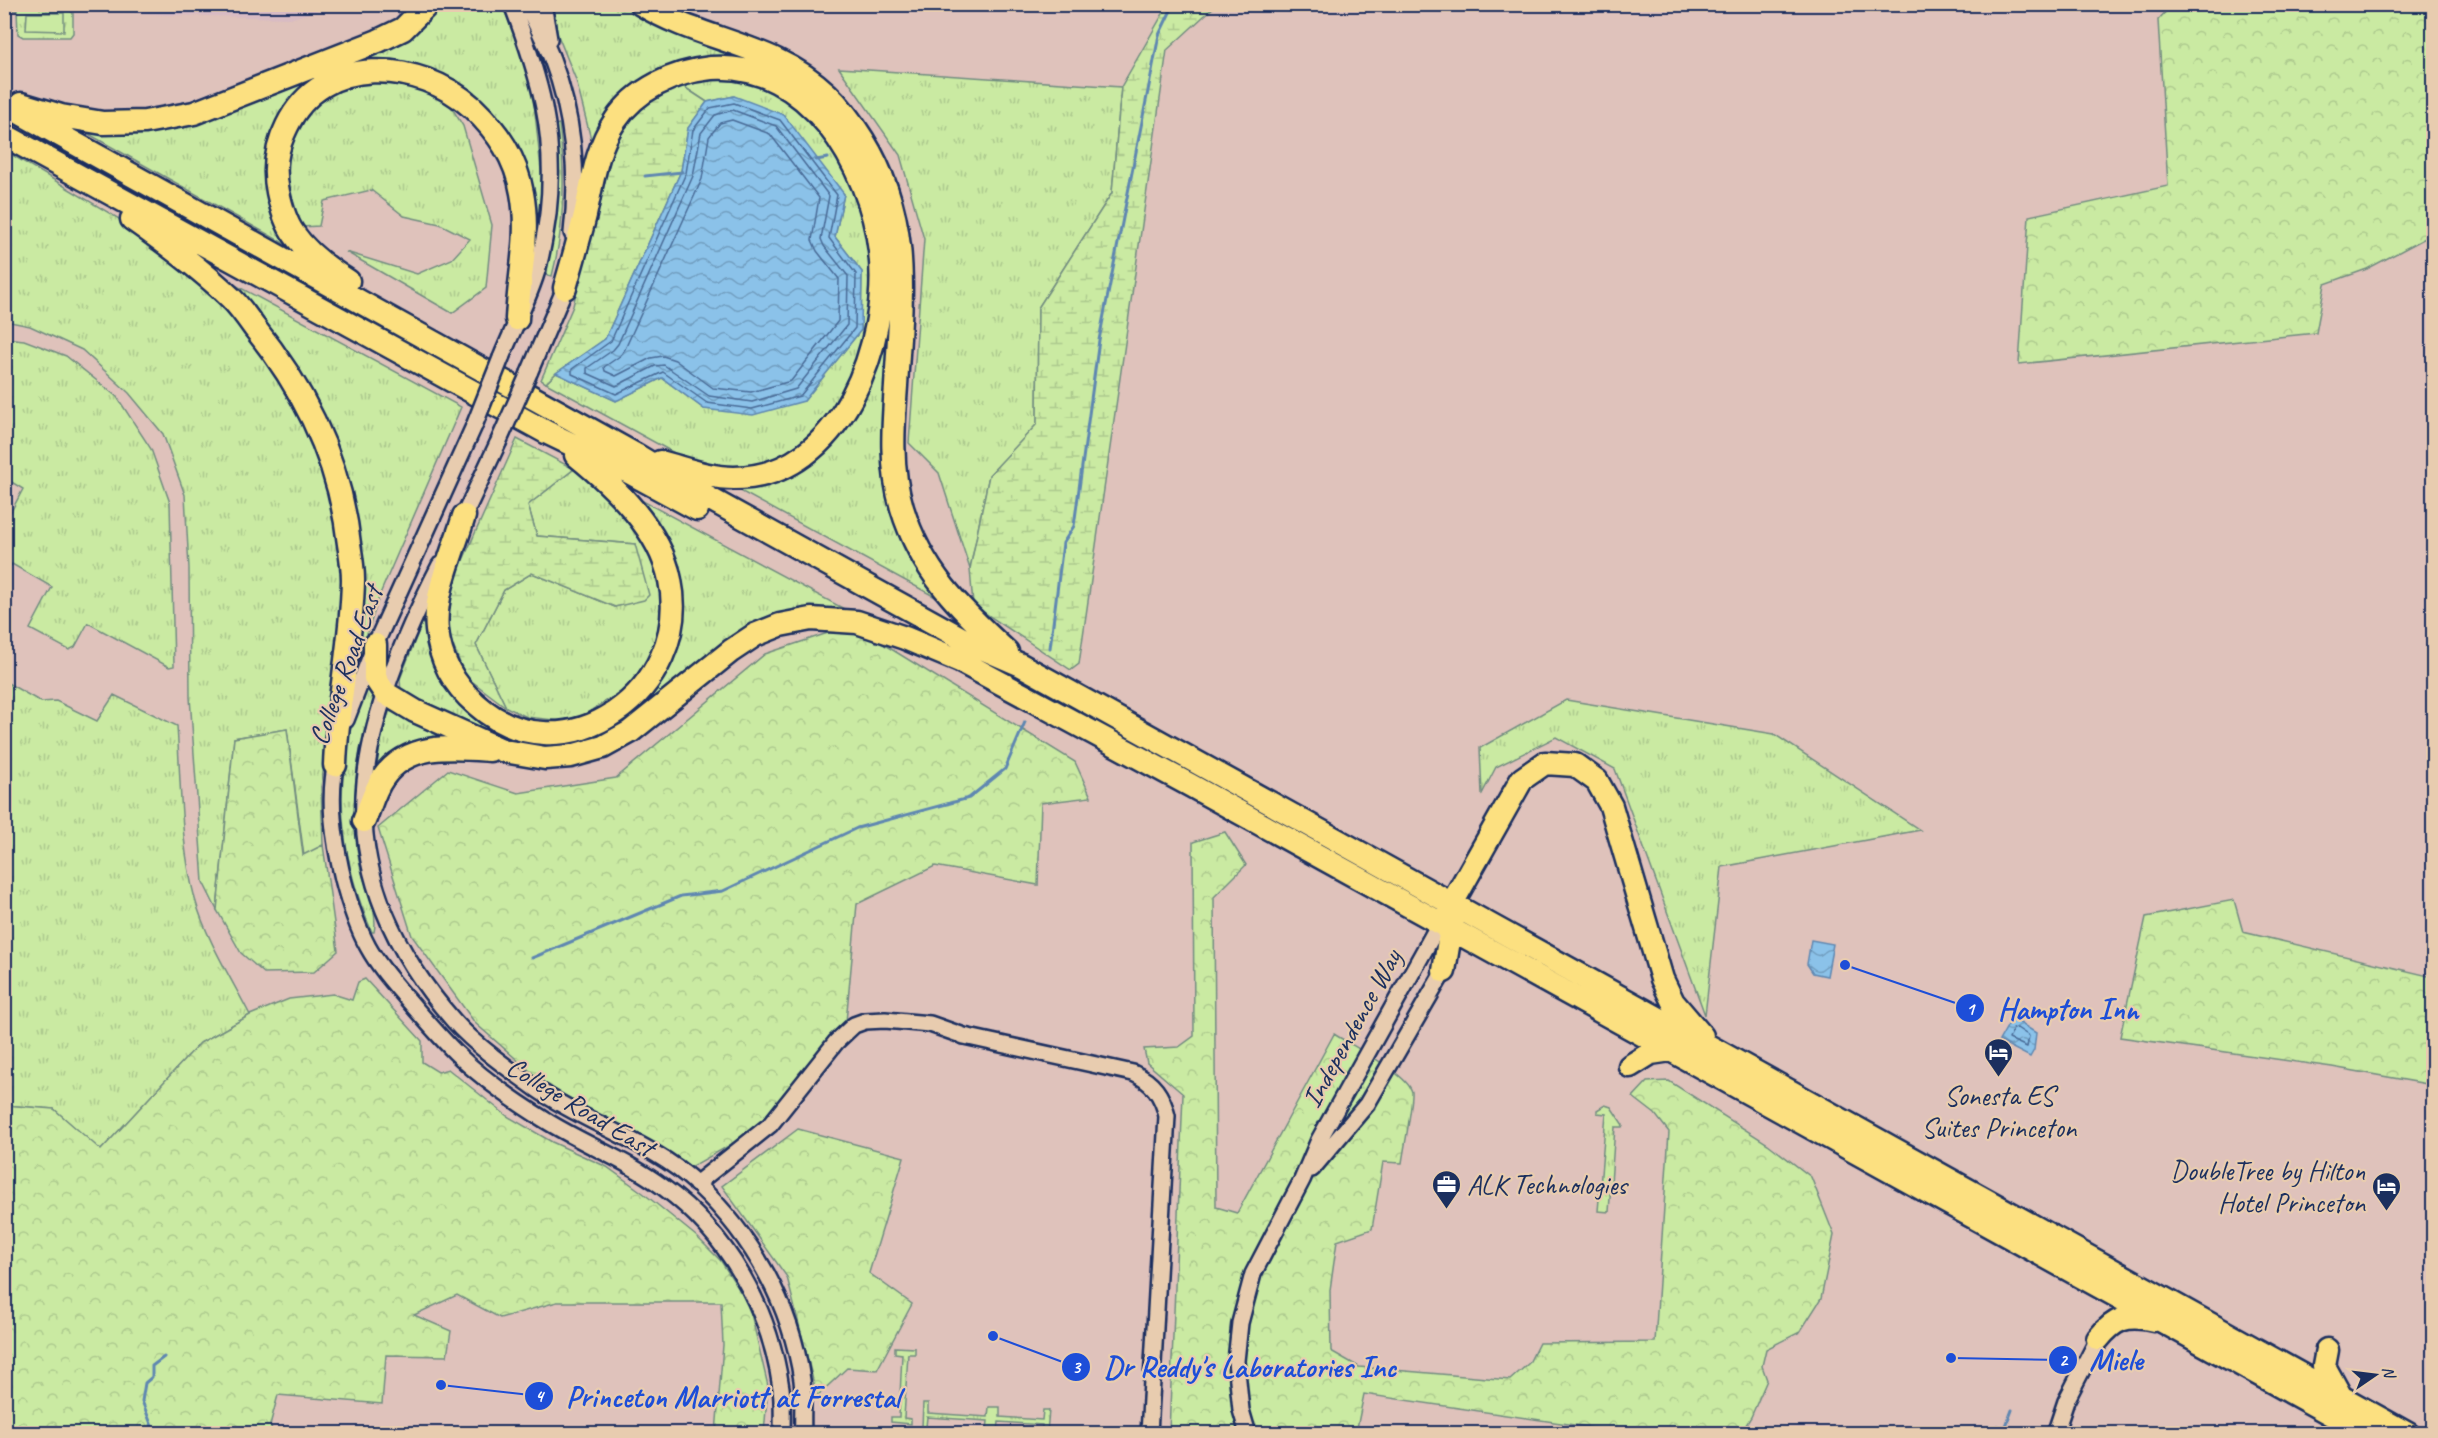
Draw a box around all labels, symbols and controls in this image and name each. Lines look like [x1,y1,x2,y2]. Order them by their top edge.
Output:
street label: College Road East [301,578,392,749]
street label: Independence Way [1294,941,1410,1113]
callout: Hampton Inn [1955,984,2150,1032]
text: Hampton Inn [1998,990,2141,1028]
text: 1 [1966,998,1976,1020]
hotel icon: Sonesta ES Suites Princeton [1983,1036,2015,1078]
street label: College Road East [500,1049,664,1166]
place label: Sonesta ES Suites Princeton [1922,1078,2078,1145]
place label: DoubleTree by Hilton Hotel Princeton [2170,1153,2366,1220]
place label: ALK Technologies [1467,1167,1629,1202]
office icon: ALK Technologies [1430,1168,1462,1210]
hotel icon: DoubleTree by Hilton Hotel Princeton [2370,1170,2402,1212]
callout: Miele [2048,1336,2155,1384]
text: Miele [2089,1341,2145,1379]
callout: Dr Reddy's Laboratories Inc [1061,1343,1408,1391]
north arrow [2345,1345,2405,1405]
text: Dr Reddy's Laboratories Inc [1104,1348,1397,1386]
text: 2 [2059,1349,2069,1371]
text: 3 [1072,1356,1082,1378]
text: N [2378,1364,2400,1382]
callout: Princeton Marriott at Forrestal [524,1372,911,1420]
text: Princeton Marriott at Forrestal [566,1378,906,1416]
text: 4 [535,1385,545,1407]

